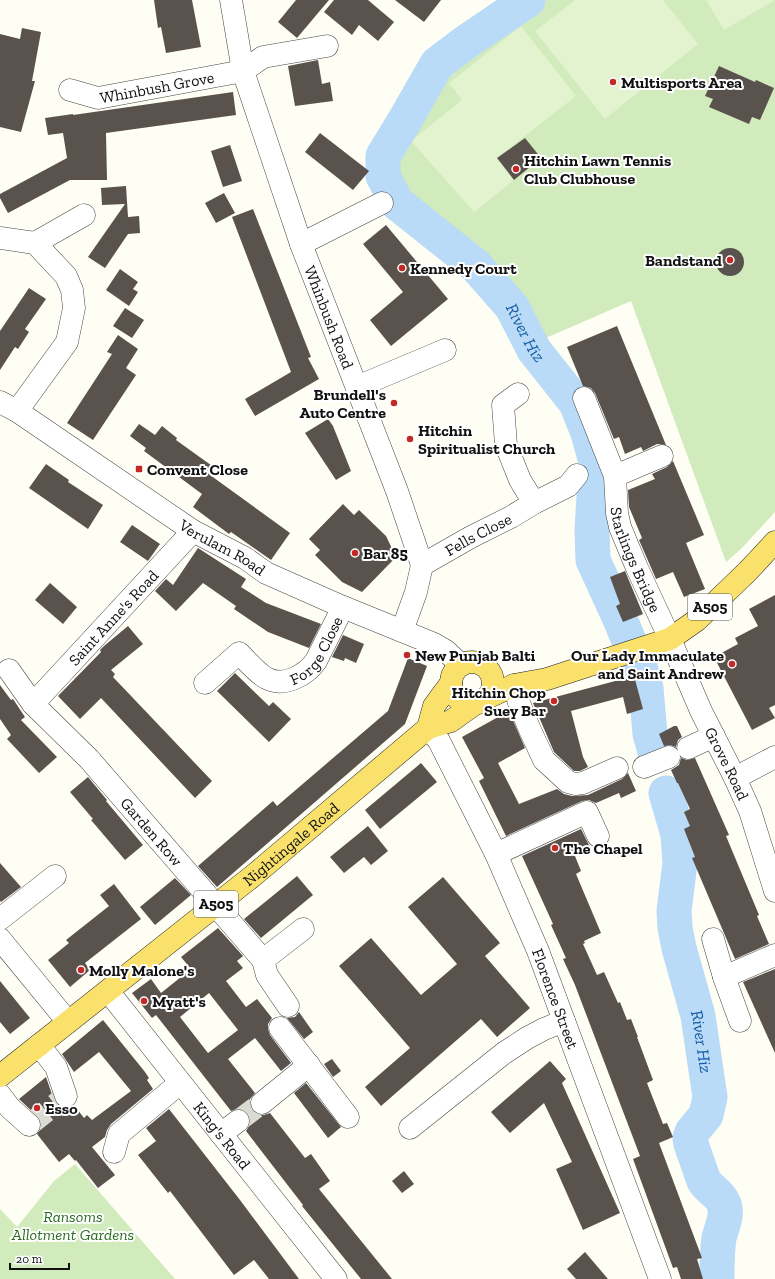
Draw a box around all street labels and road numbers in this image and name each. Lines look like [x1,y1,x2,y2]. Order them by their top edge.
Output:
street label: Whinbush Grove [98,68,216,107]
street label: Whinbush Road [300,263,358,372]
street label: Starlings Bridge [607,506,665,615]
street label: Fells Close [442,509,515,560]
street label: Verulam Road [175,515,269,580]
street label: Saint Anne's Road [65,566,162,669]
road number: A505 [688,594,732,620]
street label: Forge Close [287,613,347,689]
street label: Grove Road [701,724,753,803]
street label: Garden Row [116,794,187,871]
street label: Nightingale Road [239,798,343,890]
road number: A505 [194,891,238,917]
street label: Florence Street [528,946,583,1052]
street label: King's Road [189,1098,254,1173]

